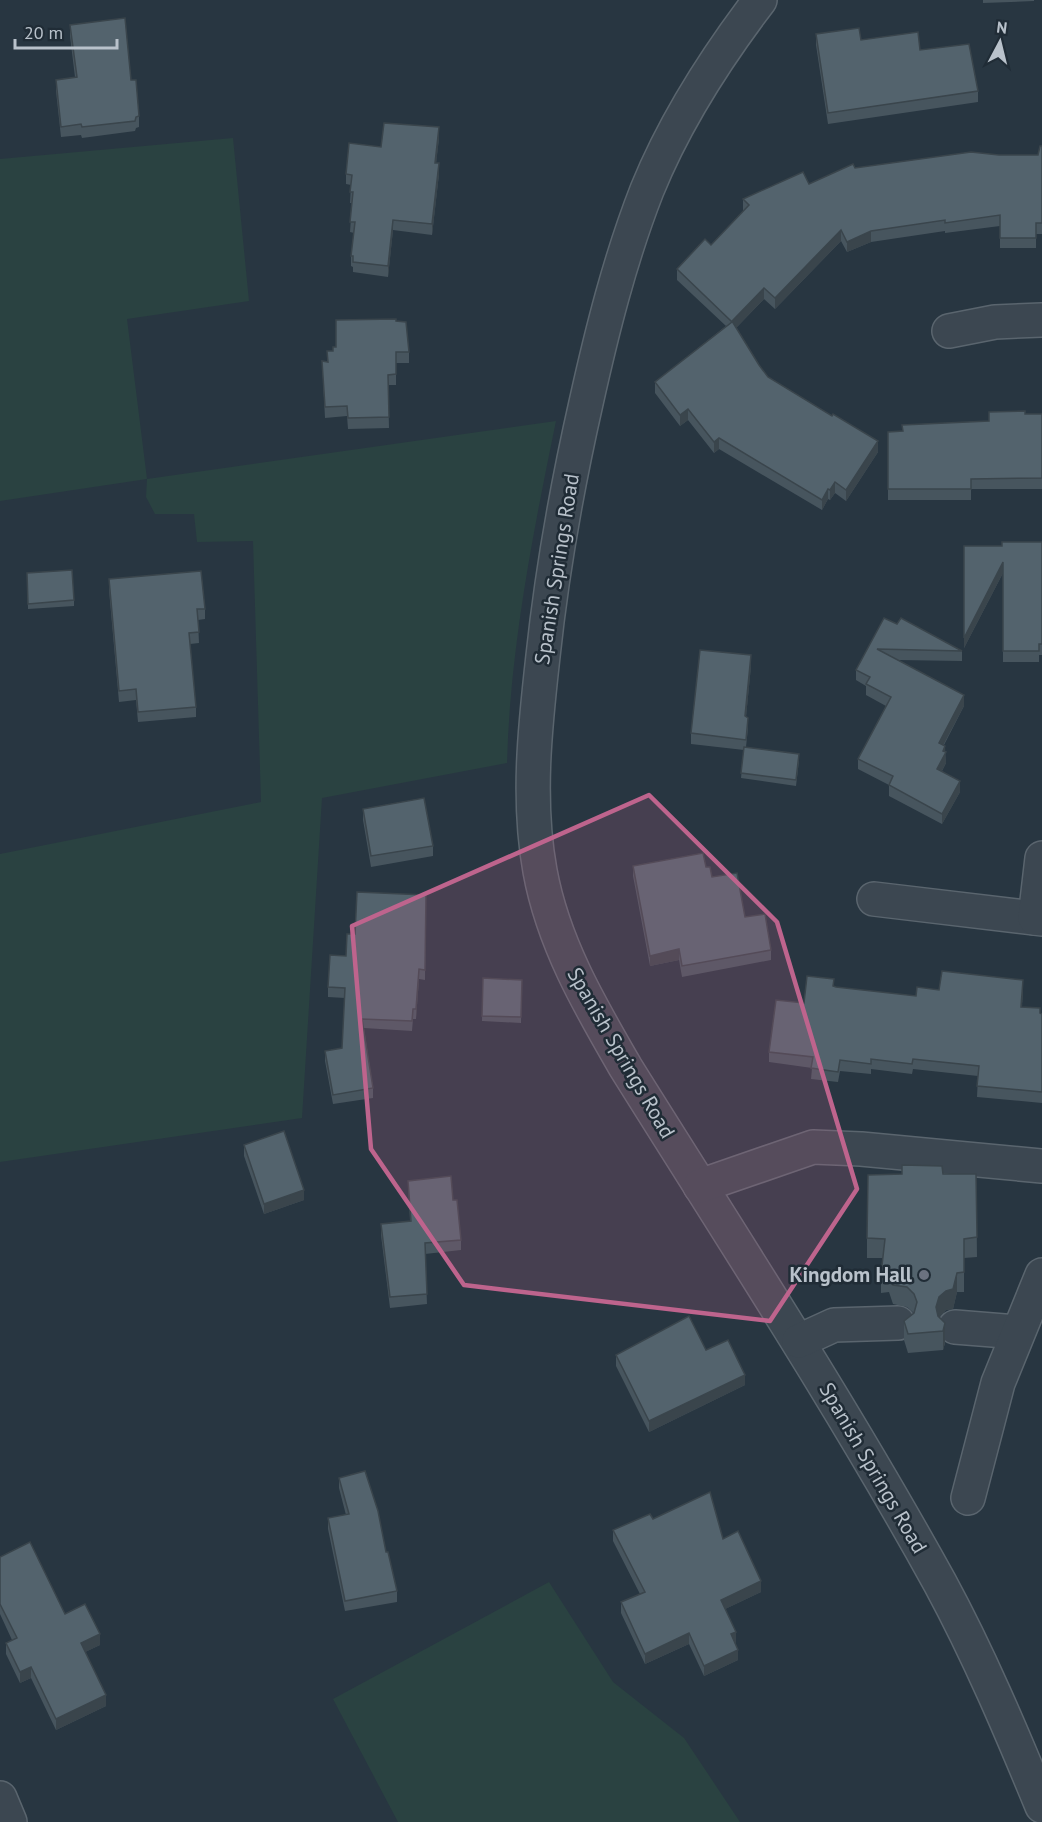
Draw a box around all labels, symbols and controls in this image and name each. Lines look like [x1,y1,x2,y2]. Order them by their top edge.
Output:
scale bar [15,12,117,50]
north arrow [970,12,1030,72]
text: N [995,17,1008,38]
text: 20 m [24,21,63,44]
street label: Spanish Springs Road [528,472,585,666]
street label: Spanish Springs Road [562,962,681,1143]
place label: Kingdom Hall [789,1261,913,1288]
marker: Kingdom Hall [917,1268,931,1282]
street label: Spanish Springs Road [814,1377,933,1558]

